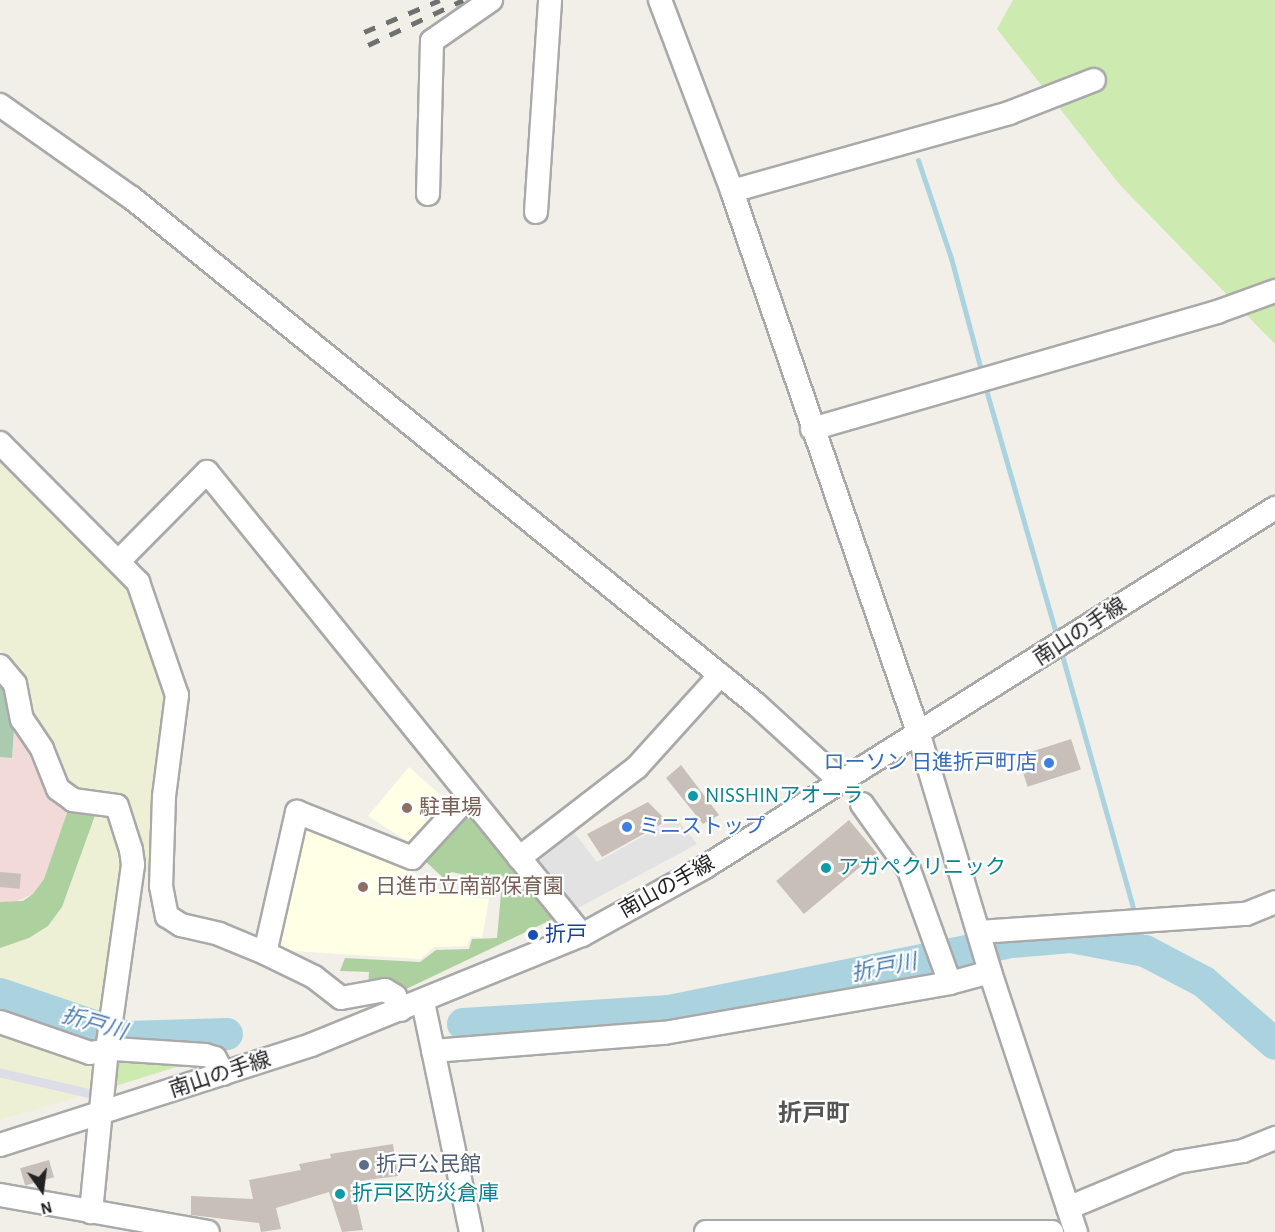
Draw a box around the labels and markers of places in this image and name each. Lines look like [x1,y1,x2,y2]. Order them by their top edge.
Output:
place label: ローソン 日進折戸町店 [824,750,1037,776]
marker: ローソン 日進折戸町店 [1042,756,1056,770]
place label: NISSHINアオーラ [705,783,863,809]
marker: NISSHINアオーラ [686,789,700,803]
place label: 駐車場 [419,795,482,821]
marker: 駐車場 [400,801,414,815]
place label: ミニストップ [639,814,765,840]
marker: ミニストップ [620,820,634,834]
place label: アガぺクリニック [838,855,1006,881]
marker: アガぺクリニック [819,861,833,875]
place label: 日進市立南部保育園 [375,874,564,900]
marker: 日進市立南部保育園 [356,880,370,894]
place label: 折戸 [545,922,587,948]
marker: 折戸 [526,928,540,942]
place label: 折戸公民館 [376,1152,481,1178]
marker: 折戸公民館 [357,1158,371,1172]
place label: 折戸区防災倉庫 [352,1181,499,1207]
marker: 折戸区防災倉庫 [333,1187,347,1201]

